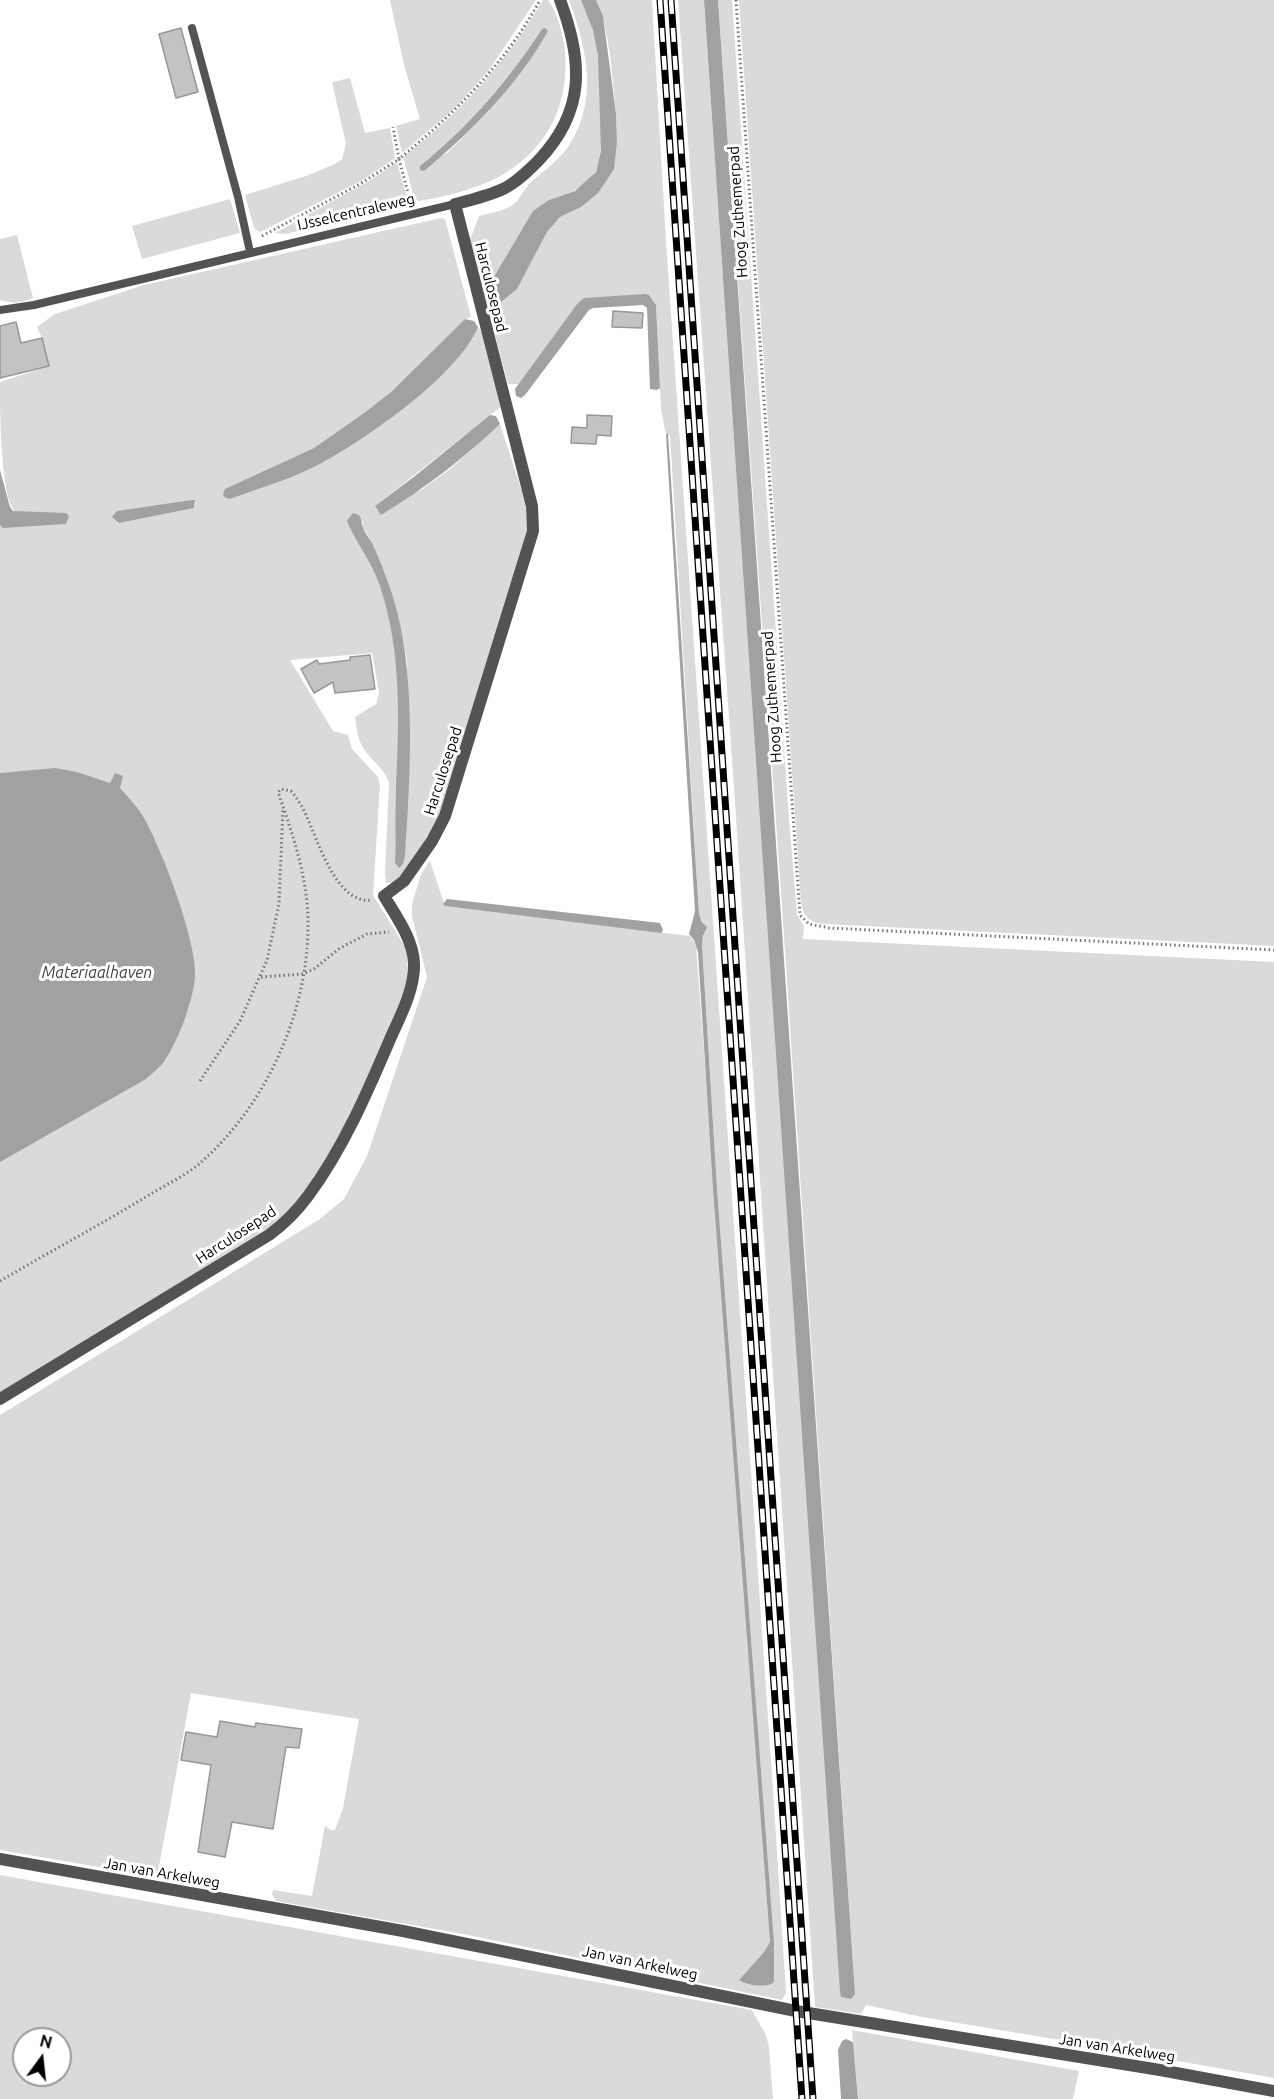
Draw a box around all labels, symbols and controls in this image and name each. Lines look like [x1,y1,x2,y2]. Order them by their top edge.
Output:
street label: Hoog Zuthemerpad [724,146,752,278]
street label: IJsselcentraleweg [295,190,417,234]
street label: Harculosepad [471,240,511,334]
street label: Hoog Zuthemerpad [758,631,786,763]
street label: Harculosepad [420,724,466,818]
water label: Materiaalhaven [42,963,152,983]
street label: Harculosepad [192,1202,280,1268]
street label: Jan van Arkelweg [103,1854,221,1892]
street label: Jan van Arkelweg [581,1942,699,1984]
north arrow [12,2027,72,2087]
street label: Jan van Arkelweg [1058,2030,1176,2066]
text: N [38,2031,54,2052]

